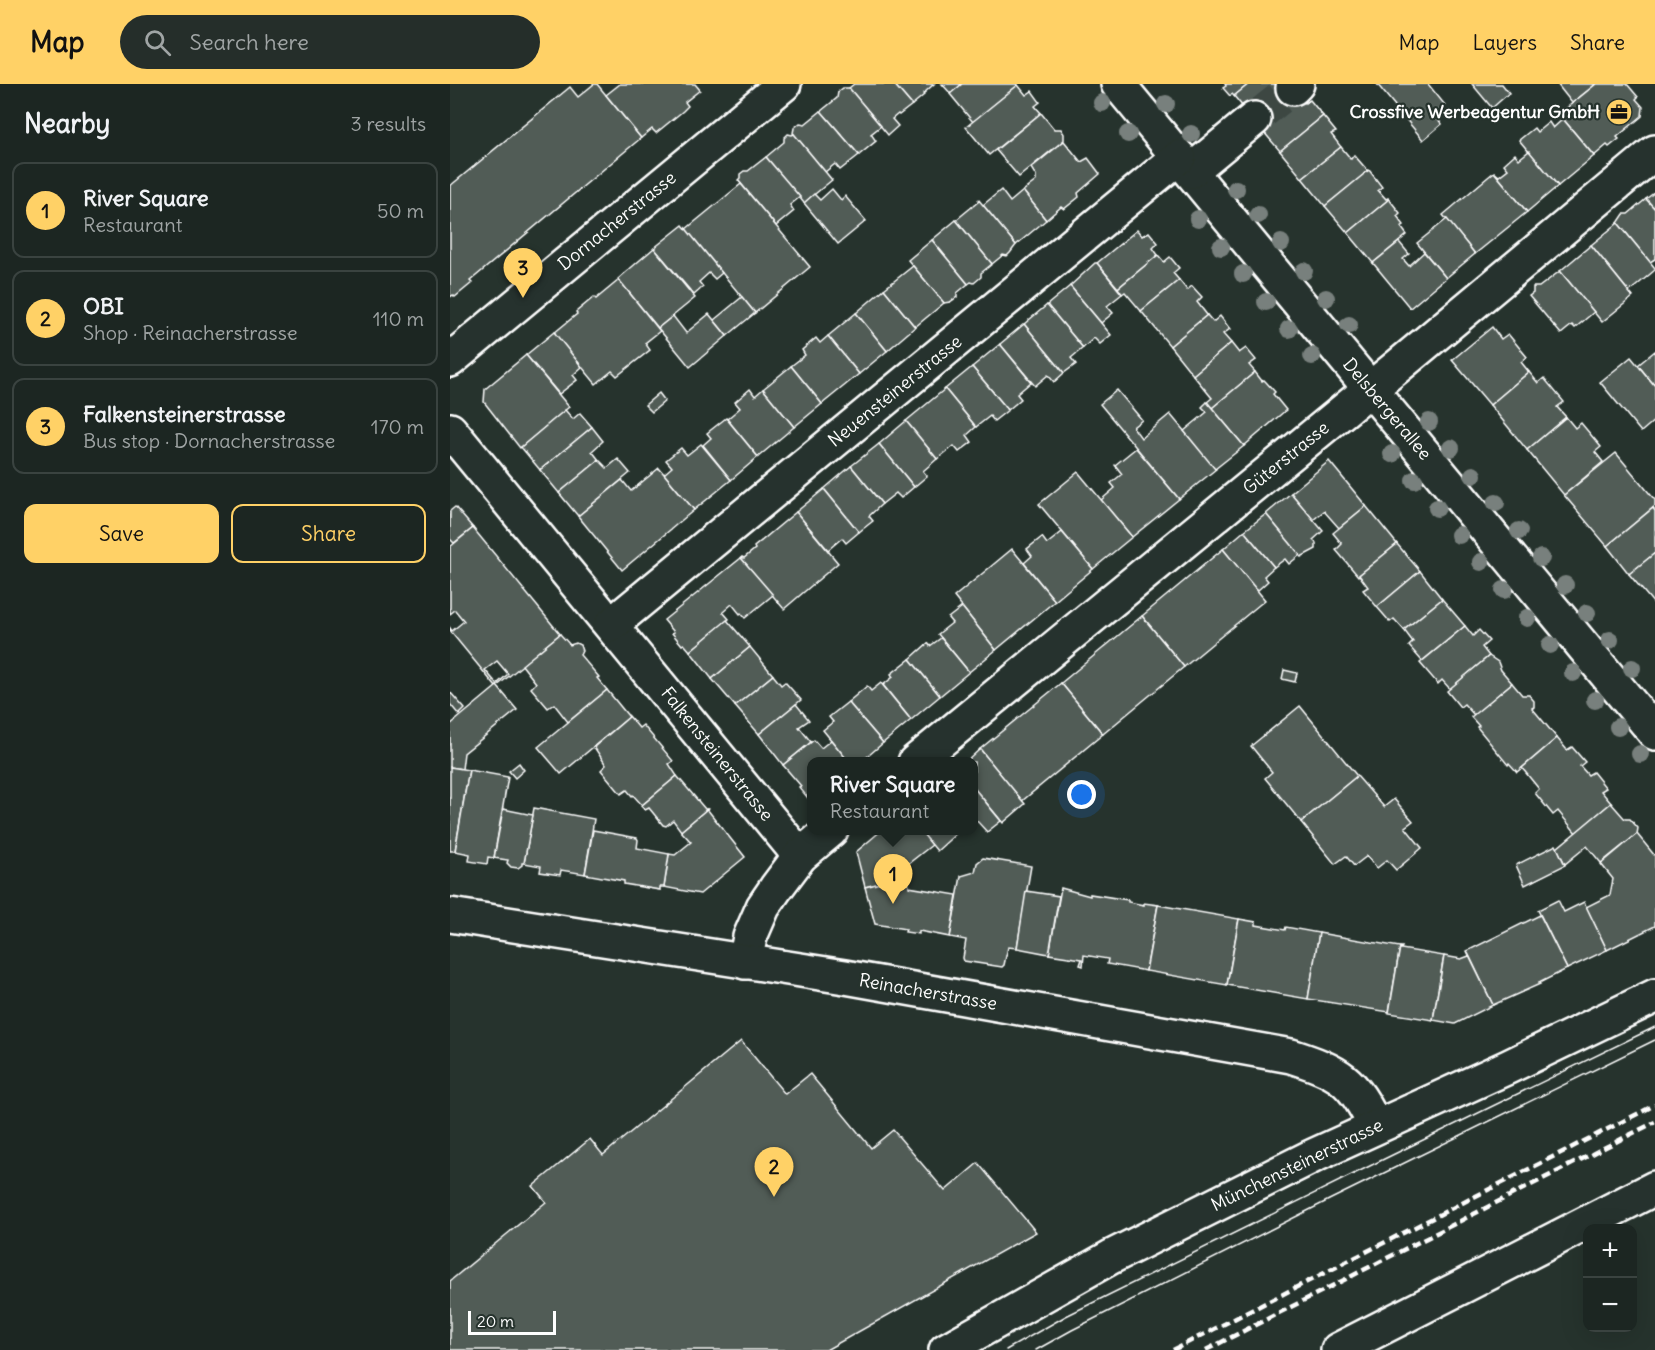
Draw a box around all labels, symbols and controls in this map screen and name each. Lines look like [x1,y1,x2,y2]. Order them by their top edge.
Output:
search box [120,15,540,69]
text: Map [30,24,84,60]
icon: search [141,26,174,59]
text: Search here [189,28,309,56]
text: Map [1399,29,1439,56]
text: Layers [1472,29,1537,56]
text: Share [1570,29,1625,56]
office icon: Crossfive Werbeagentur GmbH [1604,97,1634,127]
place label: Crossfive Werbeagentur GmbH [1350,100,1600,123]
text: Nearby [24,107,110,140]
text: 3 results [350,111,426,136]
street label: Dornacherstrasse [553,166,680,275]
text: River Square [83,184,209,212]
text: 1 [42,198,49,223]
text: 50 m [377,198,424,223]
text: Restaurant [83,212,182,237]
pin: 3 [504,248,542,298]
text: OBI [83,292,124,320]
text: 2 [40,306,51,331]
text: 110 m [373,306,424,331]
text: Shop · Reinacherstrasse [83,320,298,345]
street label: Neuensteinerstrasse [823,330,966,452]
street label: Delsbergerallee [1338,353,1437,464]
text: Falkensteinerstrasse [83,400,286,428]
text: 3 [40,414,51,439]
text: 170 m [371,414,424,439]
street label: Güterstrasse [1238,416,1333,499]
text: Bus stop · Dornacherstrasse [83,428,335,453]
button: Save [24,504,219,563]
button: Share [231,504,426,563]
street label: Falkensteinerstrasse [656,682,779,825]
popup [807,757,978,835]
text: River Square [830,770,955,798]
your location [1067,780,1096,809]
text: Restaurant [830,798,929,823]
pin: 1 [874,854,912,904]
street label: Reinacherstrasse [857,968,999,1015]
street label: Münchensteinerstrasse [1207,1113,1386,1216]
pin: 2 [754,1148,794,1197]
map controls [1583,1224,1637,1332]
button: + [1583,1224,1637,1278]
button: − [1583,1278,1637,1332]
scale bar [468,1308,556,1336]
text: 20 m [477,1311,514,1331]

